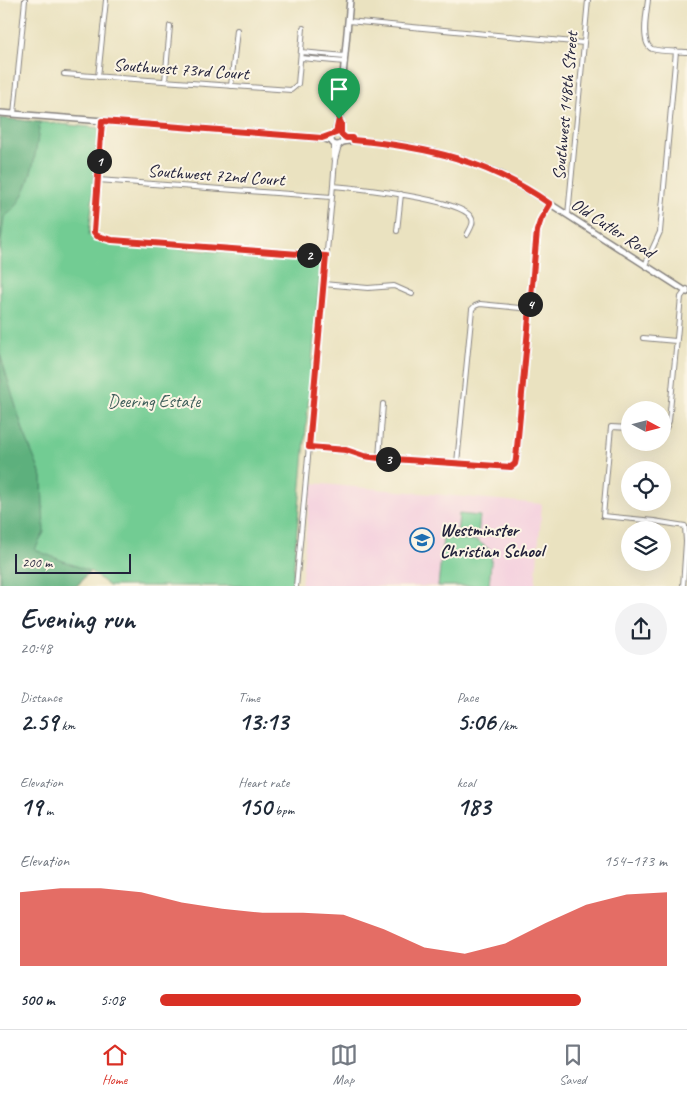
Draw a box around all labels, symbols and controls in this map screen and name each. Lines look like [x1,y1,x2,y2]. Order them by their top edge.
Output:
street label: Southwest 148th Street [548,29,583,181]
street label: Southwest 73rd Court [113,53,251,85]
pin [318,68,360,119]
icon: arrive [325,75,353,103]
pin: 1 [86,148,112,174]
text: 1 [96,153,103,170]
street label: Southwest 72nd Court [147,159,287,191]
street label: Old Cutler Road [567,193,661,265]
pin: 2 [296,242,322,268]
text: 2 [306,247,313,264]
pin: 4 [518,292,542,316]
text: 4 [527,296,534,313]
park label: Deering Estate [108,390,201,412]
north arrow [621,401,671,451]
map controls [621,401,671,571]
pin: 3 [376,446,400,472]
text: 3 [385,451,392,468]
button: locate [621,461,671,511]
place label: Westminster Christian School [440,519,547,562]
button: layers [621,521,671,571]
school or university icon: Westminster Christian School [409,527,435,553]
scale bar [15,552,131,575]
text: 200 m [22,554,52,571]
text: Evening run [20,601,135,636]
button: share [615,603,667,655]
text: 20:48 [20,638,52,658]
text: Distance [20,689,62,706]
text: Time [238,689,260,706]
text: Pace [457,689,478,706]
text: 2.59 [20,706,58,738]
text: 13:13 [238,706,288,738]
text: 5:06 [457,706,495,738]
text: km [58,717,75,734]
text: /km [495,717,517,734]
text: Elevation [20,774,63,791]
text: Heart rate [238,774,289,791]
text: kcal [457,774,475,791]
text: 19 [20,791,42,823]
text: 150 [238,791,272,823]
text: 183 [457,791,490,823]
text: m [42,802,53,819]
text: bpm [272,802,294,819]
text: Elevation [20,851,69,871]
text: 154–173 m [604,851,667,871]
text: 500 m [20,990,54,1010]
text: 5:08 [100,990,125,1010]
tab: Home [101,1041,129,1088]
tab: Map [330,1041,358,1088]
tab: Saved [559,1041,587,1088]

